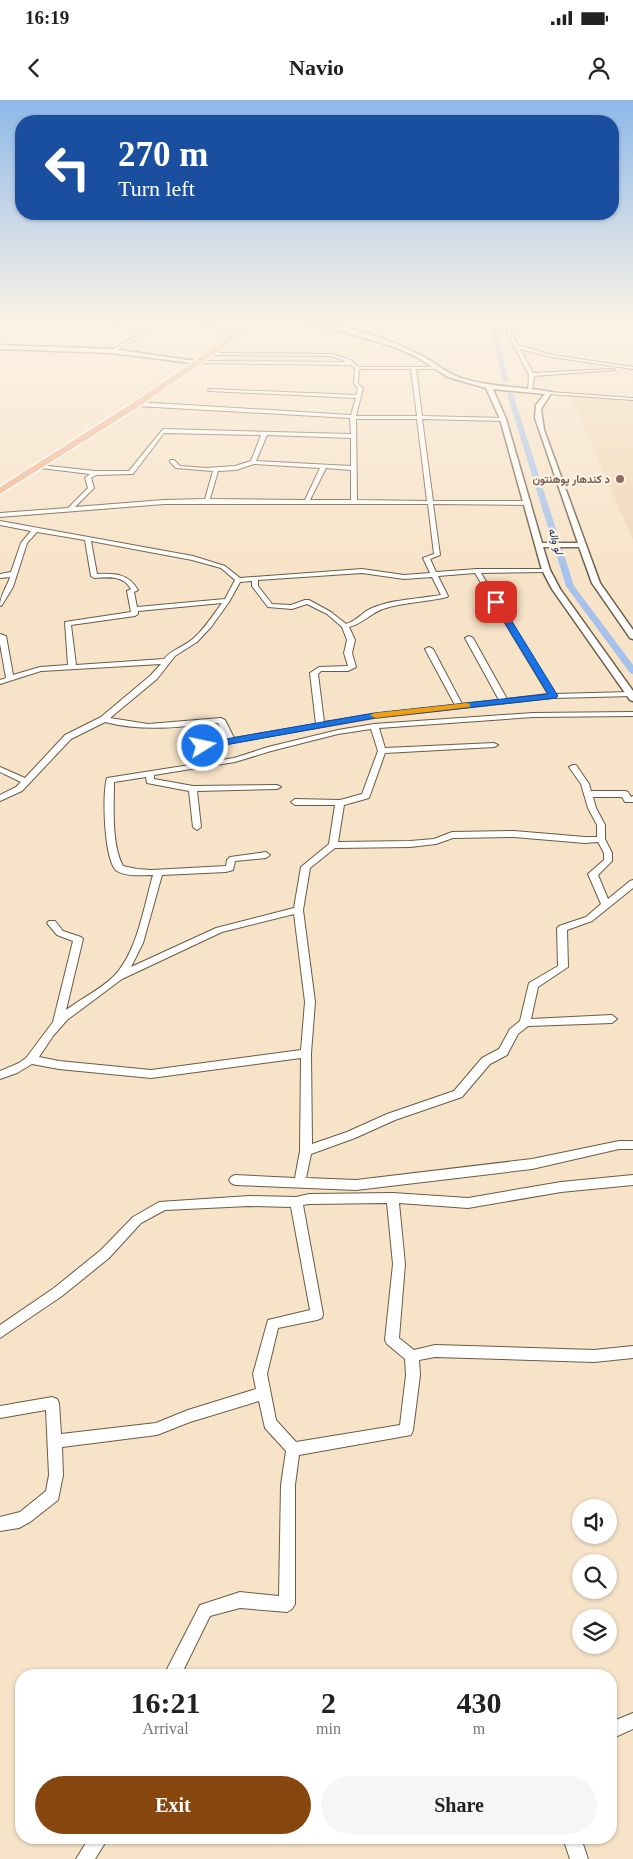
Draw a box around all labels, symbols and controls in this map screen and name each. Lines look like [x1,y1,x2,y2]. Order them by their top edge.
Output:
text: 16:19 [25,7,69,28]
icon: back [20,54,48,82]
icon: person [585,54,613,82]
text: Navio [289,55,344,80]
icon: left [35,135,100,200]
text: 270 m [118,135,208,174]
text: Turn left [118,176,195,201]
place label: د کندهار پوهنتون [532,473,611,487]
marker: د کندهار پوهنتون [614,473,626,485]
water label: لو واله [545,526,566,558]
pin [475,581,517,623]
icon: arrive [482,588,510,616]
position arrow [176,719,228,771]
map controls [572,1499,617,1654]
button: sound [572,1499,617,1544]
button: search [572,1554,617,1599]
button: layers [572,1609,617,1654]
text: 16:21 [131,1686,201,1719]
text: 2 [321,1686,336,1719]
text: 430 [456,1686,501,1719]
text: Arrival [142,1720,189,1737]
text: min [316,1720,341,1737]
text: m [473,1720,485,1737]
button: Exit [35,1776,311,1834]
button: Share [321,1776,597,1834]

